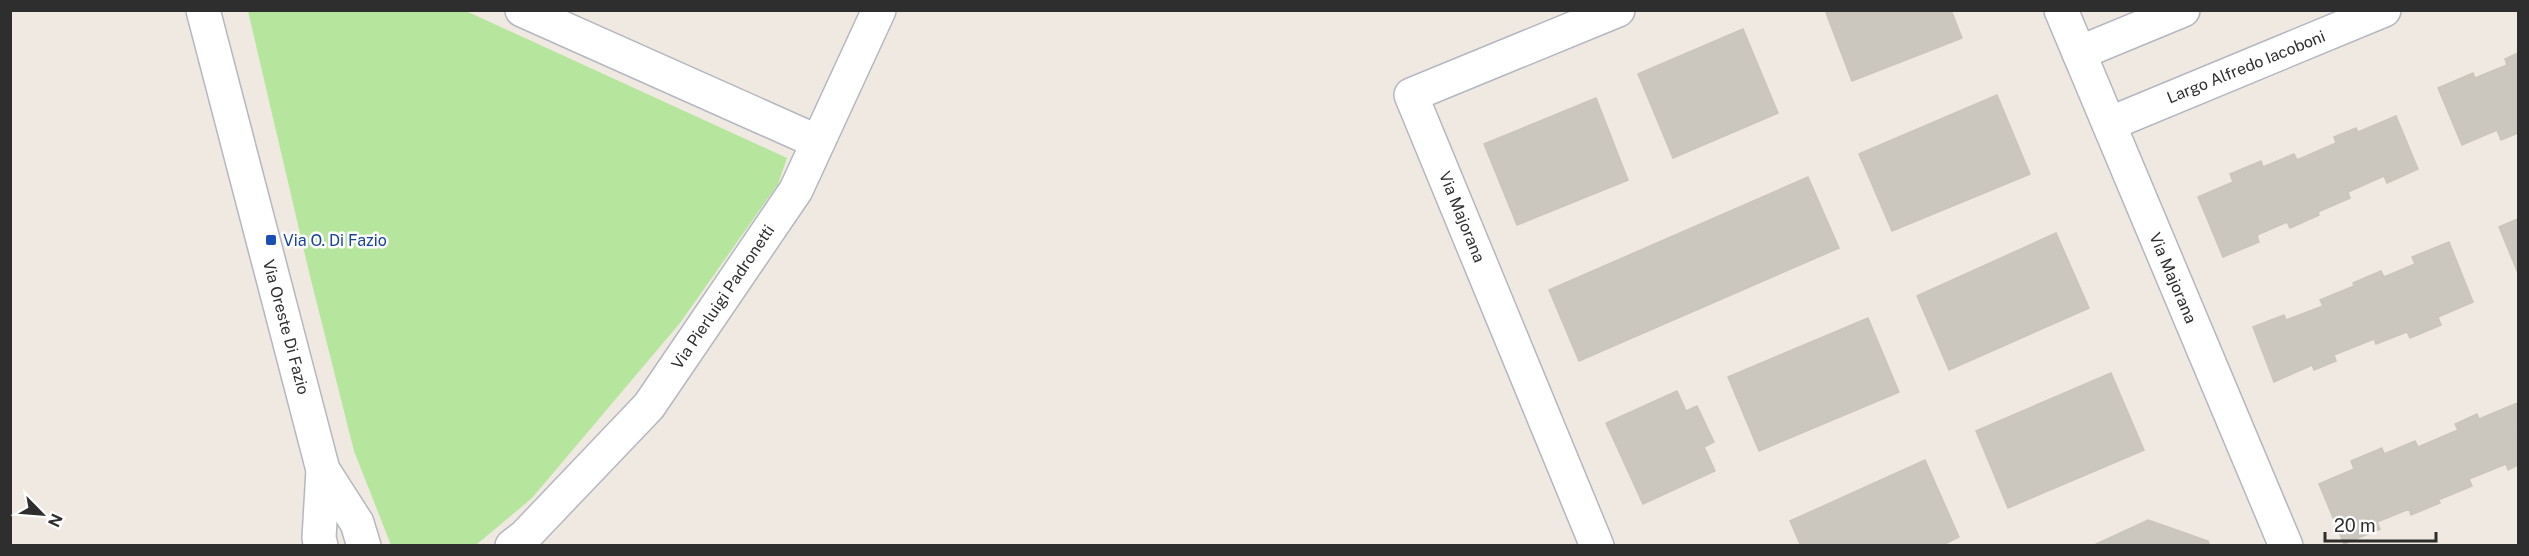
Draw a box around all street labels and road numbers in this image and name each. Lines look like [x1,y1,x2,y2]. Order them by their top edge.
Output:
street label: Largo Alfredo Iacoboni [2164,27,2328,107]
street label: Via Majorana [1435,169,1489,265]
street label: Via Pierluigi Padronetti [668,221,778,373]
street label: Via Majorana [2145,230,2201,326]
street label: Via Oreste Di Fazio [259,257,313,397]

